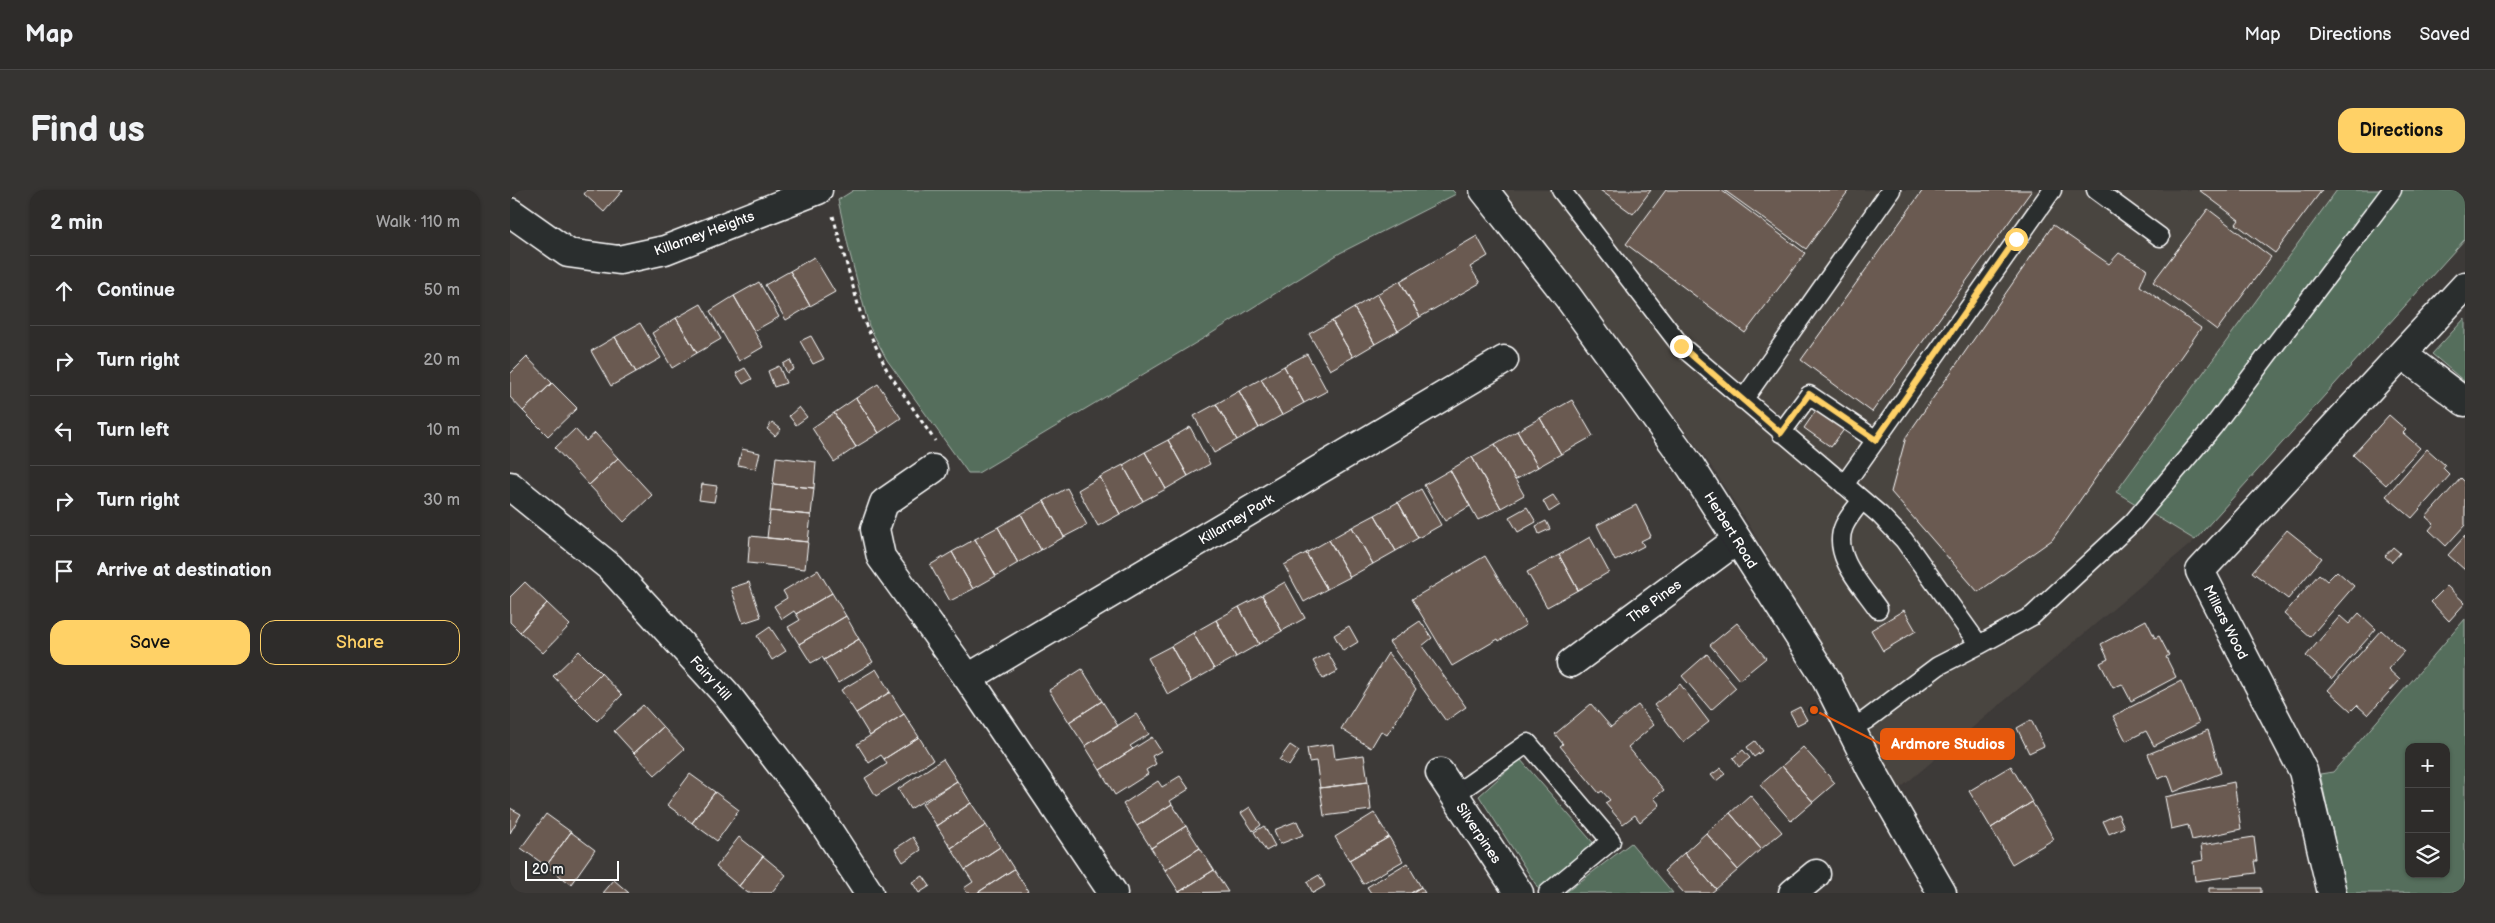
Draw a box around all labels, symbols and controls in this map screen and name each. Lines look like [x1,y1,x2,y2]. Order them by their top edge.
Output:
text: Map [25,20,73,49]
text: Map [2245,24,2281,45]
text: Directions [2309,24,2391,45]
text: Saved [2419,24,2470,45]
button: Directions [2338,108,2465,153]
text: Find us [30,109,145,152]
street label: Killarney Heights [652,207,757,259]
text: 2 min [50,210,103,235]
text: Walk · 110 m [376,213,460,232]
route start [2005,228,2028,251]
icon: ahead [50,277,78,305]
text: Continue [97,279,175,302]
text: 50 m [424,281,460,300]
route end [1670,335,1693,358]
icon: right [50,347,78,375]
text: Turn right [97,349,180,372]
text: 20 m [424,351,460,370]
icon: left [50,417,78,445]
text: Turn left [97,419,169,442]
text: 10 m [427,421,460,440]
icon: right [50,487,78,515]
text: Turn right [97,489,180,512]
street label: Herbert Road [1700,489,1761,572]
street label: Killarney Park [1196,490,1277,549]
text: 30 m [423,491,460,510]
icon: arrive [50,557,78,585]
text: Arrive at destination [97,559,272,582]
street label: The Pines [1624,576,1685,627]
street label: Millers Wood [2200,582,2251,662]
button: Save [50,620,250,665]
button: Share [260,620,460,665]
street label: Fairy Hill [686,653,735,704]
callout: Ardmore Studios [1881,729,2014,759]
text: Ardmore Studios [1890,735,2005,754]
map controls [2405,743,2450,878]
button: + [2405,743,2450,788]
button: − [2405,788,2450,833]
street label: Silverpines [1452,800,1505,867]
button: layers [2405,833,2450,878]
scale bar [525,858,619,881]
text: 20 m [532,861,564,878]

